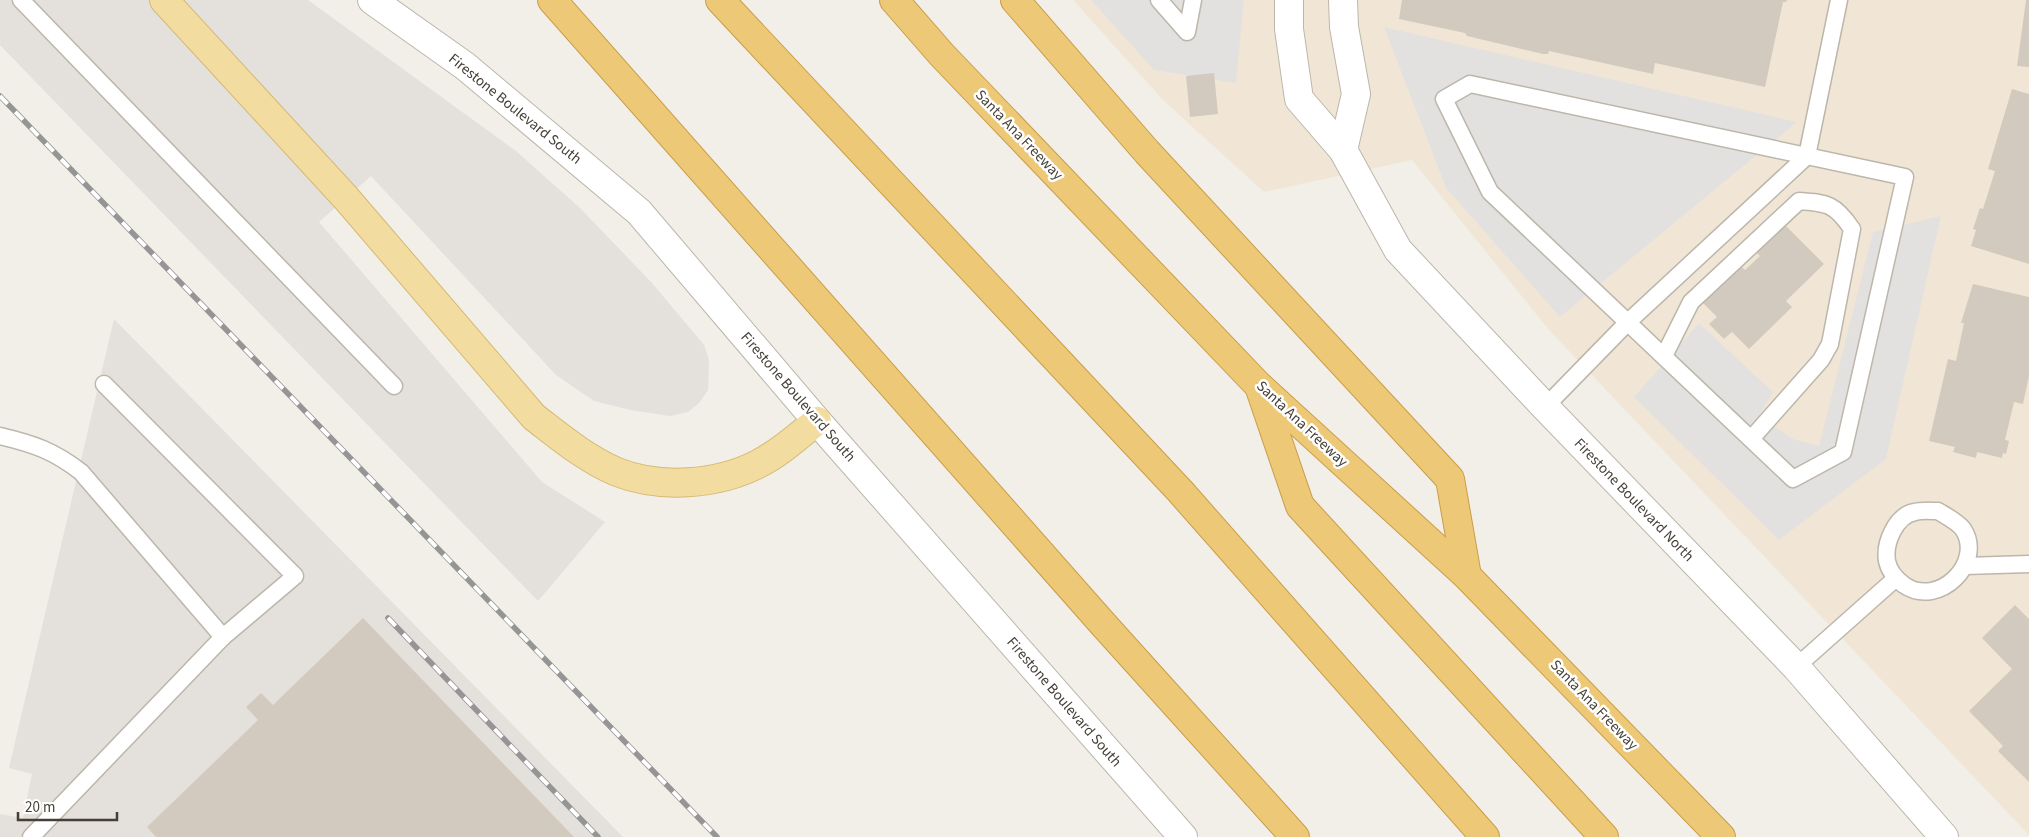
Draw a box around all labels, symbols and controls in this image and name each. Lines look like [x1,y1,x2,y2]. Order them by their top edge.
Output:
street label: Firestone Boulevard South [444,49,586,169]
street label: Santa Ana Freeway [970,85,1068,185]
street label: Firestone Boulevard South [736,328,860,466]
street label: Santa Ana Freeway [1252,376,1352,472]
street label: Firestone Boulevard North [1569,434,1699,566]
street label: Firestone Boulevard South [1002,633,1126,771]
street label: Santa Ana Freeway [1545,655,1643,755]
scale bar [18,790,116,822]
text: 20 m [25,797,55,818]

